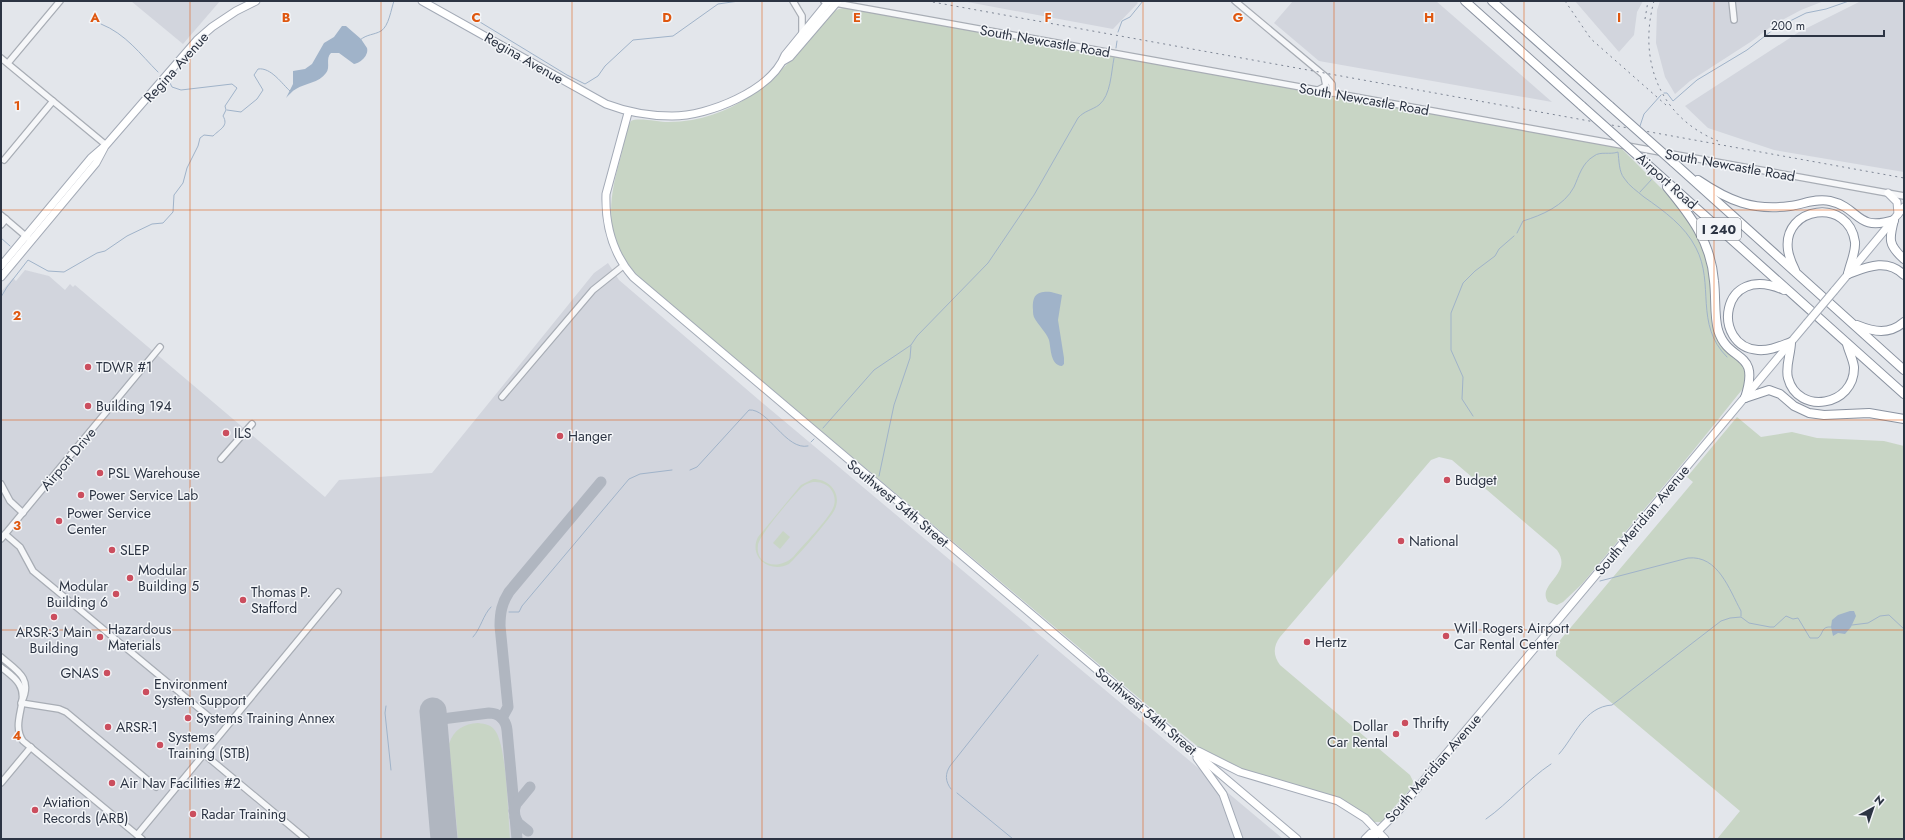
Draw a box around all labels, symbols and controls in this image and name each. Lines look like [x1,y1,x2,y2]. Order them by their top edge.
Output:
text: A [89,8,100,27]
text: B [282,8,291,27]
text: C [471,8,481,27]
text: D [662,8,672,27]
text: E [853,8,861,27]
text: F [1044,8,1052,27]
text: G [1233,8,1244,27]
text: H [1424,8,1434,27]
text: I [1617,8,1621,27]
scale bar [1765,12,1884,38]
text: 200 m [1771,17,1805,35]
street label: South Newcastle Road [978,20,1112,62]
street label: Regina Avenue [139,27,213,107]
street label: Regina Avenue [481,27,567,89]
street label: South Newcastle Road [1297,78,1431,120]
text: 1 [14,96,20,115]
street label: South Newcastle Road [1663,144,1797,186]
street label: Airport Road [1632,148,1702,214]
road number: I 240 [1697,218,1741,240]
text: 2 [13,306,21,325]
place label: TDWR #1 [96,357,152,377]
marker: TDWR #1 [83,362,93,372]
place label: Building 194 [96,396,172,416]
marker: Building 194 [83,401,93,411]
street label: Airport Drive [36,423,100,495]
place label: ILS [234,423,252,443]
place label: Hanger [568,426,612,446]
marker: ILS [221,428,231,438]
marker: Hanger [555,431,565,441]
street label: Southwest 54th Street [843,454,954,552]
street label: South Meridian Avenue [1590,461,1694,579]
place label: PSL Warehouse [108,463,200,483]
marker: PSL Warehouse [95,468,105,478]
place label: Budget [1455,470,1497,490]
marker: Budget [1442,475,1452,485]
place label: Power Service Lab [89,485,198,505]
marker: Power Service Lab [76,490,86,500]
place label: Power Service Center [67,503,151,539]
text: 3 [13,516,21,535]
marker: Power Service Center [54,516,64,526]
place label: National [1409,531,1459,551]
marker: National [1396,536,1406,546]
place label: SLEP [120,540,150,560]
marker: SLEP [107,545,117,555]
place label: Modular Building 5 [138,560,199,596]
marker: Modular Building 5 [125,573,135,583]
place label: Modular Building 6 [47,576,108,612]
place label: Thomas P. Stafford [251,582,311,618]
marker: Modular Building 6 [111,589,121,599]
marker: Thomas P. Stafford [238,595,248,605]
marker: ARSR-3 Main Building [49,612,59,622]
place label: Will Rogers Airport Car Rental Center [1454,618,1570,654]
place label: Hazardous Materials [108,619,172,655]
place label: ARSR-3 Main Building [16,622,92,658]
marker: Will Rogers Airport Car Rental Center [1441,631,1451,641]
marker: Hazardous Materials [95,632,105,642]
place label: Hertz [1315,632,1347,652]
marker: Hertz [1302,637,1312,647]
street label: Southwest 54th Street [1091,662,1202,760]
place label: GNAS [60,663,99,683]
marker: GNAS [102,668,112,678]
place label: Environment System Support [154,674,247,710]
marker: Environment System Support [141,687,151,697]
place label: Systems Training Annex [196,708,335,728]
street label: South Meridian Avenue [1380,709,1486,827]
marker: Systems Training Annex [183,713,193,723]
place label: Thrifty [1413,713,1450,733]
place label: Dollar Car Rental [1327,716,1388,752]
place label: ARSR-1 [116,717,158,737]
marker: Thrifty [1400,718,1410,728]
marker: ARSR-1 [103,722,113,732]
text: 4 [12,726,22,745]
place label: Systems Training (STB) [168,727,250,763]
marker: Dollar Car Rental [1391,729,1401,739]
marker: Systems Training (STB) [155,740,165,750]
place label: Air Nav Facilities #2 [120,773,241,793]
marker: Air Nav Facilities #2 [107,778,117,788]
north arrow [1853,788,1893,828]
text: N [1871,791,1888,809]
place label: Aviation Records (ARB) [43,792,129,828]
place label: Radar Training [201,804,286,824]
marker: Aviation Records (ARB) [30,805,40,815]
marker: Radar Training [188,809,198,819]

